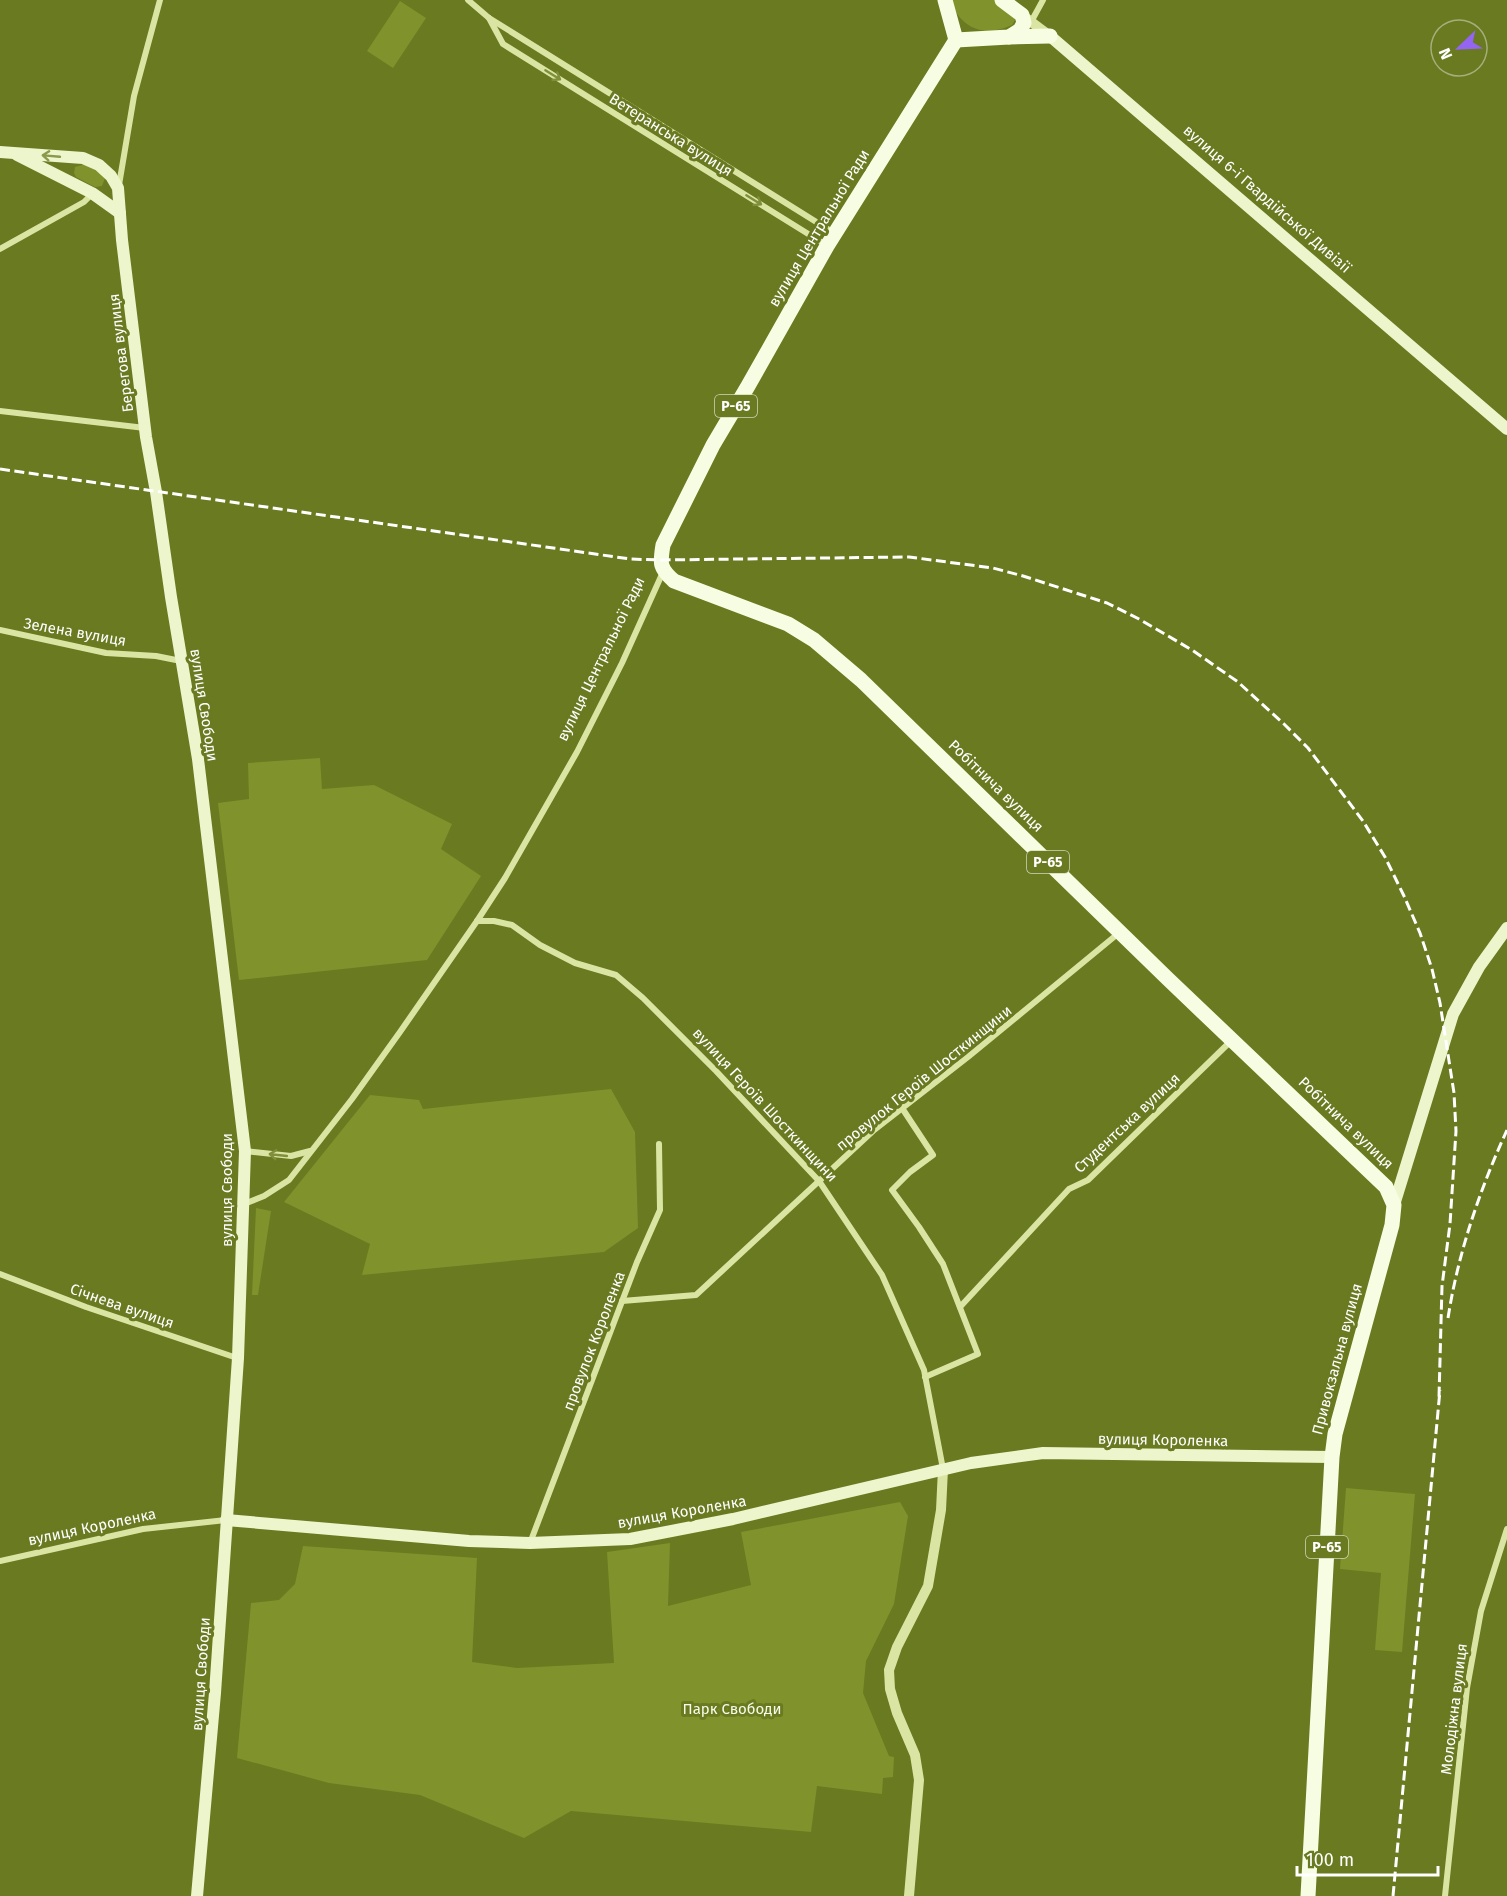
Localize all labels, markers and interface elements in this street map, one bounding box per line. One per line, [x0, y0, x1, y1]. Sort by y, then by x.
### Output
north arrow [1429, 18, 1489, 78]
text: N [1435, 45, 1456, 62]
one-way arrow [544, 69, 561, 81]
street label: Ветеранська вулиця [606, 90, 736, 180]
street label: вулиця 6-ї Гвардійської Дивізії [1180, 121, 1355, 277]
street label: вулиця Центральної Ради [765, 146, 873, 310]
one-way arrow [42, 150, 62, 161]
one-way arrow [745, 195, 762, 207]
street label: Берегова вулиця [105, 293, 137, 413]
road number: Р-65 [715, 395, 757, 417]
street label: вулиця Центральної Ради [553, 574, 649, 744]
street label: Зелена вулиця [22, 614, 128, 650]
street label: вулиця Свободи [186, 647, 222, 763]
street label: Робітнича вулиця [945, 736, 1047, 836]
road number: Р-65 [1027, 851, 1069, 873]
street label: провулок Героїв Шосткинщини [833, 1002, 1015, 1154]
street label: вулиця Героїв Шосткинщини [689, 1024, 841, 1186]
street label: Студентська вулиця [1070, 1069, 1184, 1177]
street label: Робітнича вулиця [1295, 1073, 1397, 1173]
street label: вулиця Свободи [218, 1133, 236, 1247]
one-way arrow [269, 1149, 289, 1160]
street label: провулок Короленка [559, 1269, 629, 1413]
street label: Січнева вулиця [68, 1280, 176, 1332]
street label: Привокзальна вулиця [1308, 1281, 1366, 1437]
street label: вулиця Короленка [1098, 1430, 1228, 1450]
street label: вулиця Короленка [616, 1492, 748, 1532]
street label: вулиця Короленка [26, 1505, 158, 1549]
road number: Р-65 [1306, 1536, 1348, 1558]
street label: вулиця Свободи [188, 1616, 214, 1732]
street label: Молодіжна вулиця [1437, 1642, 1471, 1776]
park label: Парк Свободи [683, 1700, 781, 1718]
scale bar [1297, 1839, 1438, 1877]
text: 100 m [1306, 1849, 1354, 1871]

